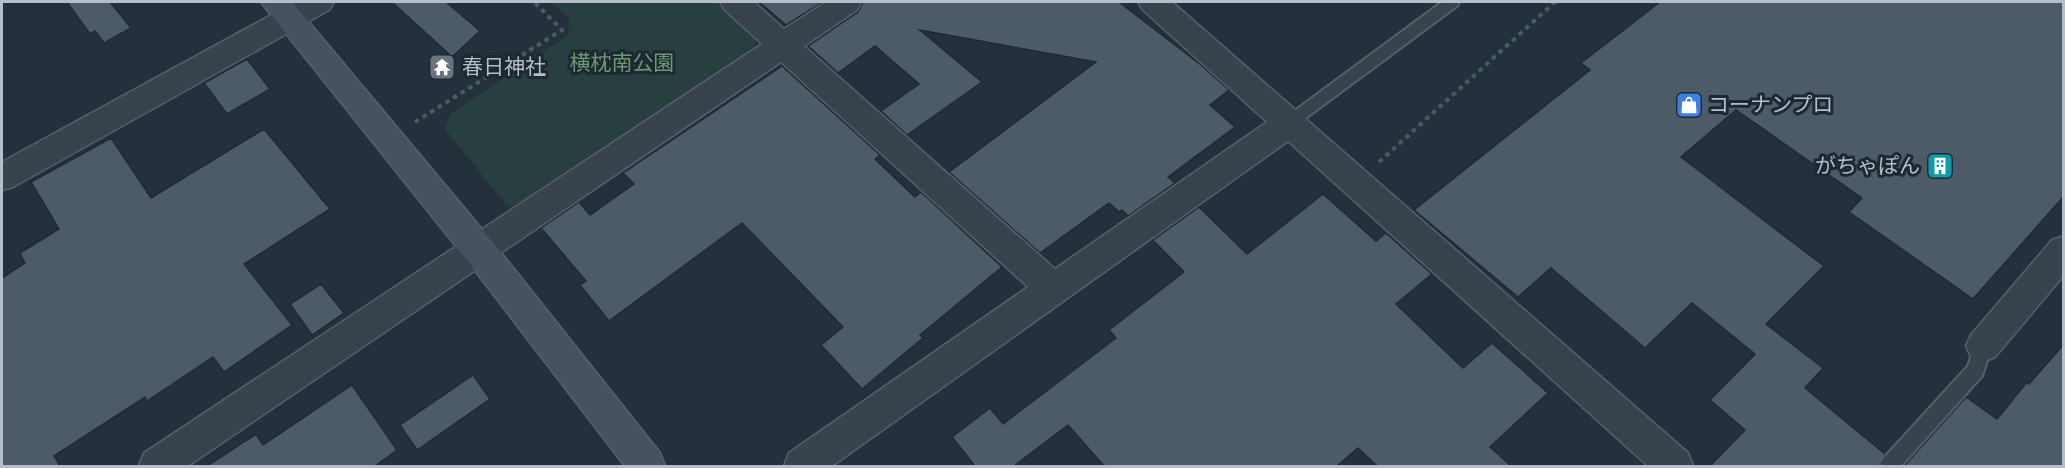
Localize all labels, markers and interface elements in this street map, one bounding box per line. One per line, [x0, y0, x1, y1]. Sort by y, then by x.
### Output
park label: 横枕南公園 [570, 51, 675, 75]
temple icon: 春日神社 [427, 52, 457, 82]
place label: 春日神社 [462, 55, 546, 79]
shop icon: コーナンプロ [1674, 90, 1704, 120]
place label: コーナンプロ [1708, 93, 1833, 117]
building icon: がちゃぽん [1925, 151, 1955, 181]
place label: がちゃぽん [1815, 154, 1920, 178]

